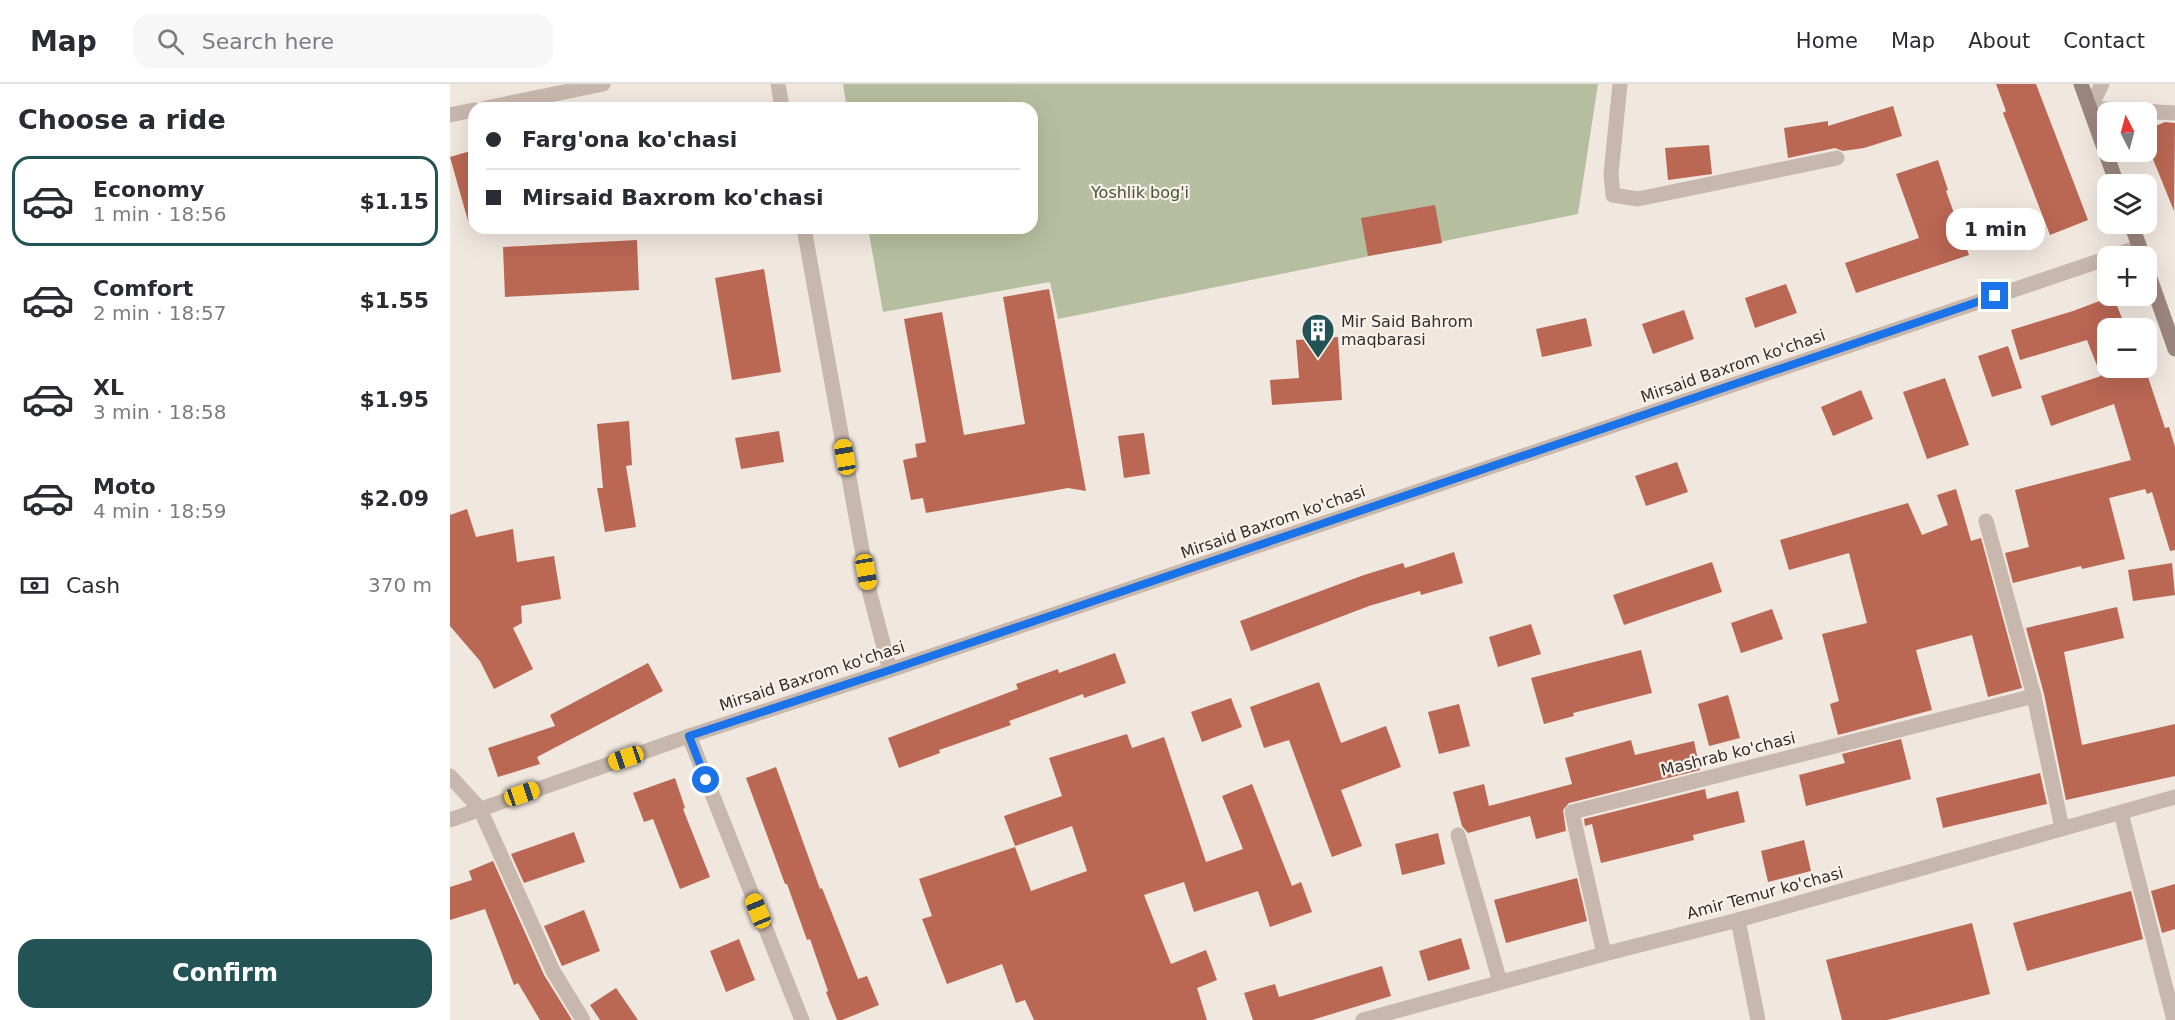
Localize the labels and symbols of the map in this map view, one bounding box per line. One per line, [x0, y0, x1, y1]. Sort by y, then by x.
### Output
north arrow [2097, 102, 2157, 162]
park label: Yoshlik bog'i [1090, 183, 1189, 202]
callout: 1 min [1946, 209, 2044, 251]
route end [1981, 282, 2008, 309]
building icon: Mir Said Bahrom maqbarasi [1300, 312, 1336, 359]
place label: Mir Said Bahrom maqbarasi [1341, 312, 1473, 349]
street label: Mirsaid Baxrom ko'chasi [1638, 325, 1828, 407]
car [833, 438, 857, 476]
street label: Mirsaid Baxrom ko'chasi [1178, 481, 1368, 563]
car [854, 553, 878, 591]
street label: Mirsaid Baxrom ko'chasi [717, 637, 907, 715]
street label: Mashrab ko'chasi [1659, 728, 1797, 780]
car [606, 744, 646, 772]
route start [692, 766, 719, 793]
car [502, 780, 542, 808]
street label: Amir Temur ko'chasi [1685, 863, 1845, 923]
car [743, 891, 773, 931]

